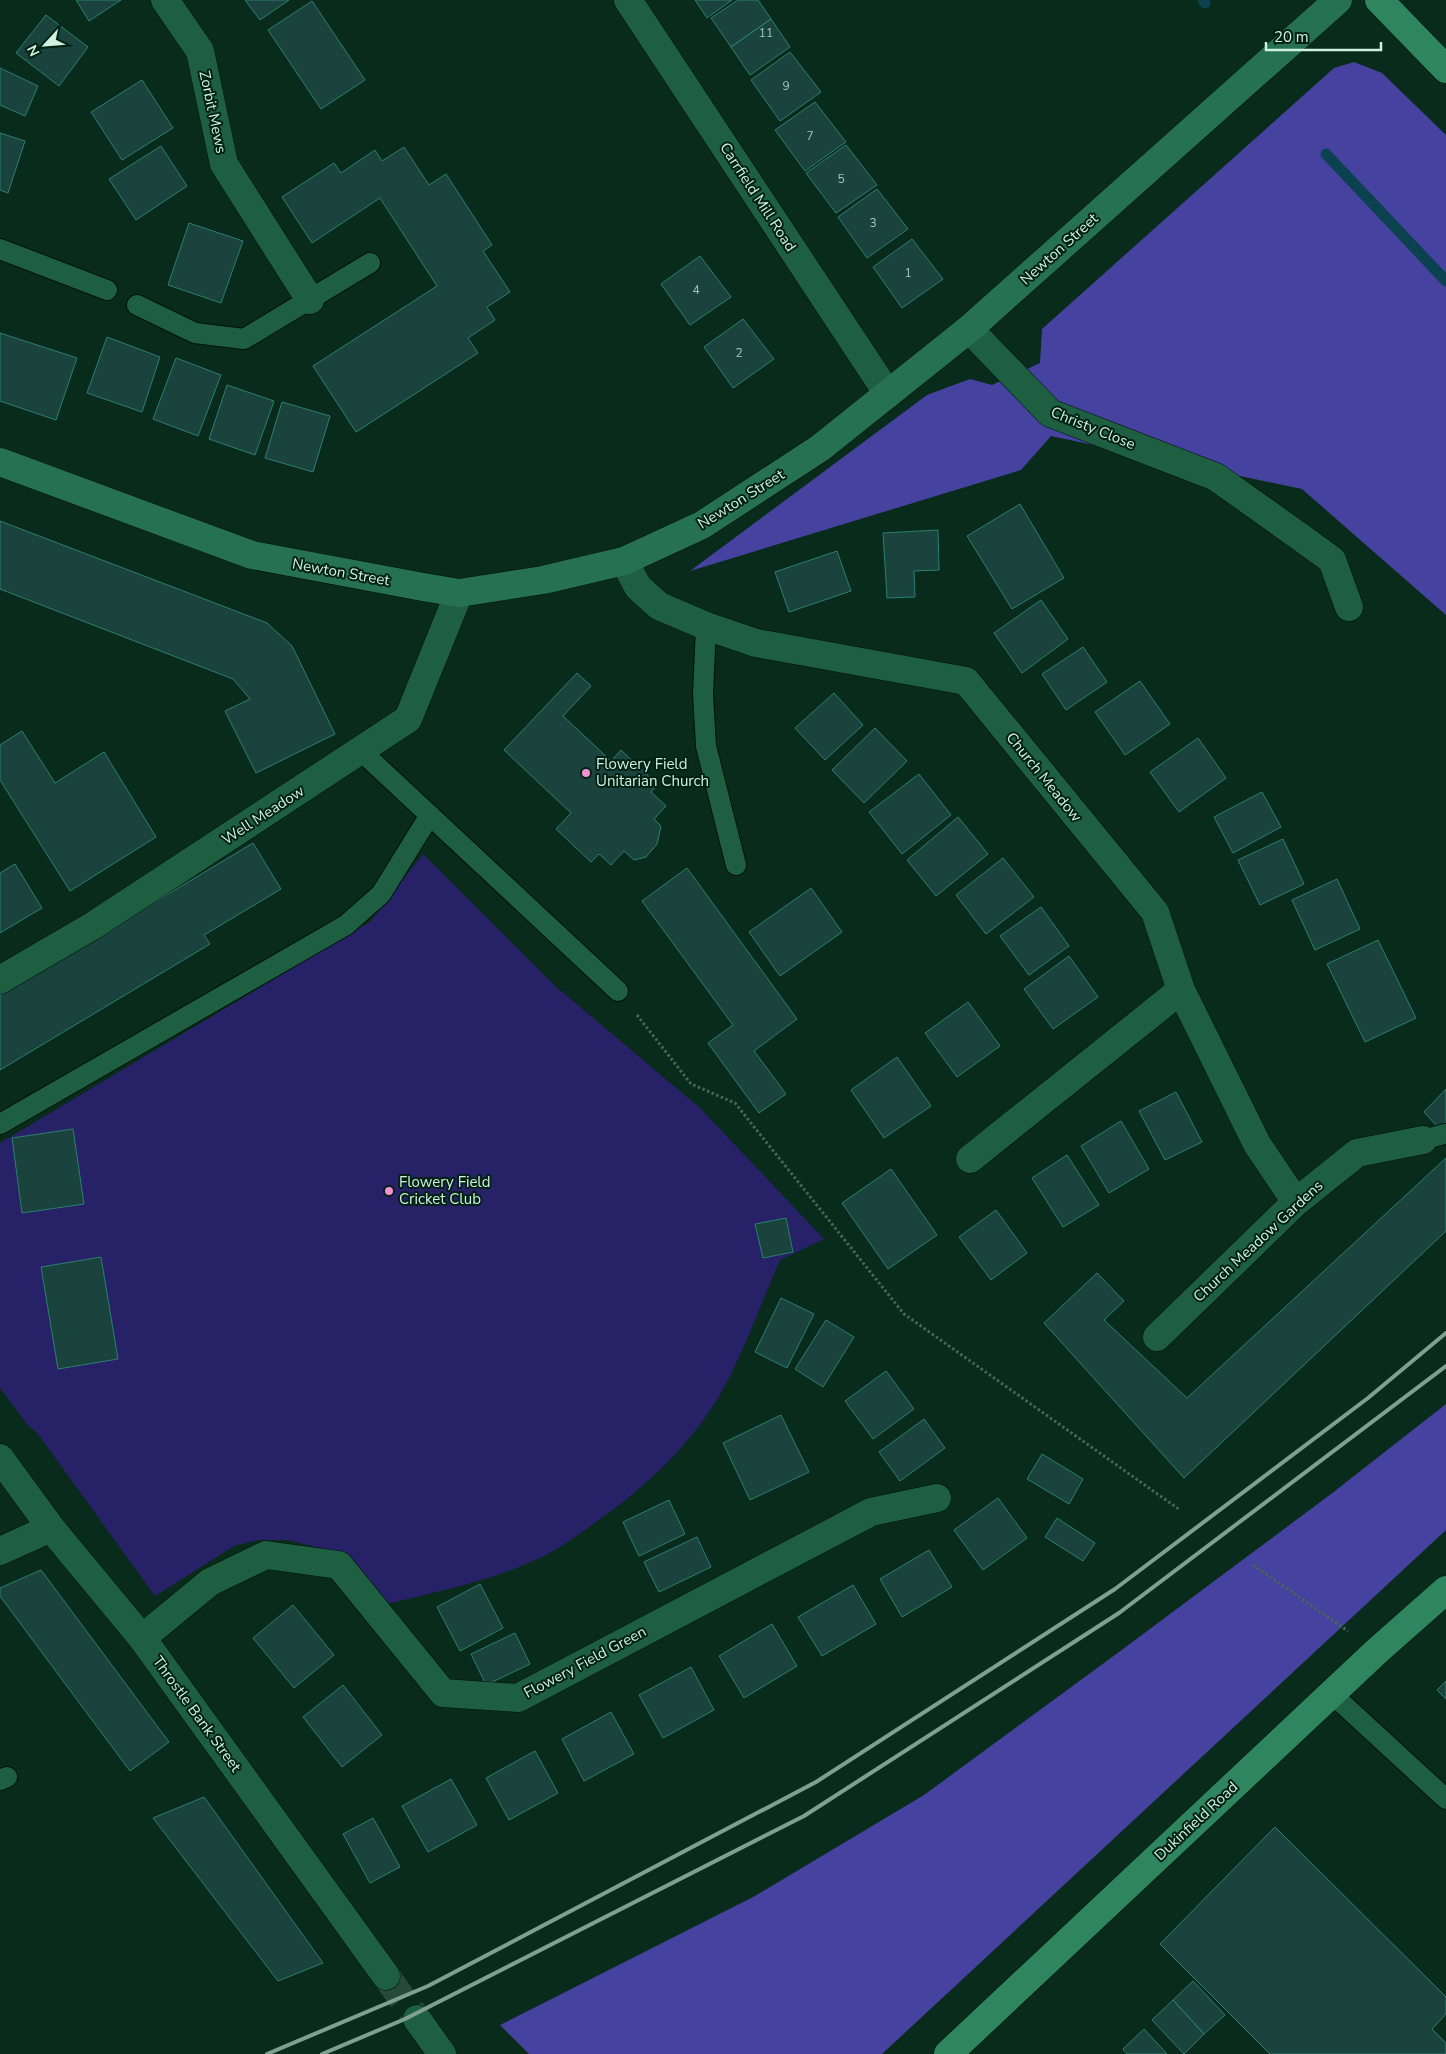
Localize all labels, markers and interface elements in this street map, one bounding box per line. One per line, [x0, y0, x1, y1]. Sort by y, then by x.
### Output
north arrow [20, 20, 70, 70]
scale bar [1266, 20, 1381, 52]
house number: 11 [759, 25, 773, 41]
text: 20 m [1274, 27, 1309, 47]
text: N [23, 42, 45, 59]
street label: Zorbit Mews [194, 69, 232, 155]
house number: 9 [782, 78, 790, 94]
house number: 7 [806, 128, 814, 144]
street label: Carrfield Mill Road [715, 139, 801, 255]
house number: 5 [837, 171, 845, 187]
street label: Newton Street [1016, 208, 1103, 289]
house number: 3 [869, 215, 877, 231]
house number: 1 [904, 265, 912, 281]
house number: 4 [692, 282, 700, 298]
house number: 2 [735, 345, 743, 361]
street label: Christy Close [1048, 402, 1138, 454]
street label: Newton Street [694, 464, 789, 534]
street label: Newton Street [291, 554, 392, 591]
street label: Church Meadow [1002, 728, 1087, 826]
place label: Flowery Field Unitarian Church [596, 754, 709, 791]
marker: Flowery Field Unitarian Church [580, 767, 592, 779]
street label: Well Meadow [218, 781, 308, 849]
place label: Flowery Field Cricket Club [399, 1172, 490, 1209]
street label: Church Meadow Gardens [1189, 1176, 1327, 1306]
marker: Flowery Field Cricket Club [383, 1185, 395, 1197]
street label: Flowery Field Green [520, 1621, 650, 1703]
street label: Throstle Bank Street [148, 1652, 246, 1777]
street label: Dukinfield Road [1150, 1777, 1242, 1865]

